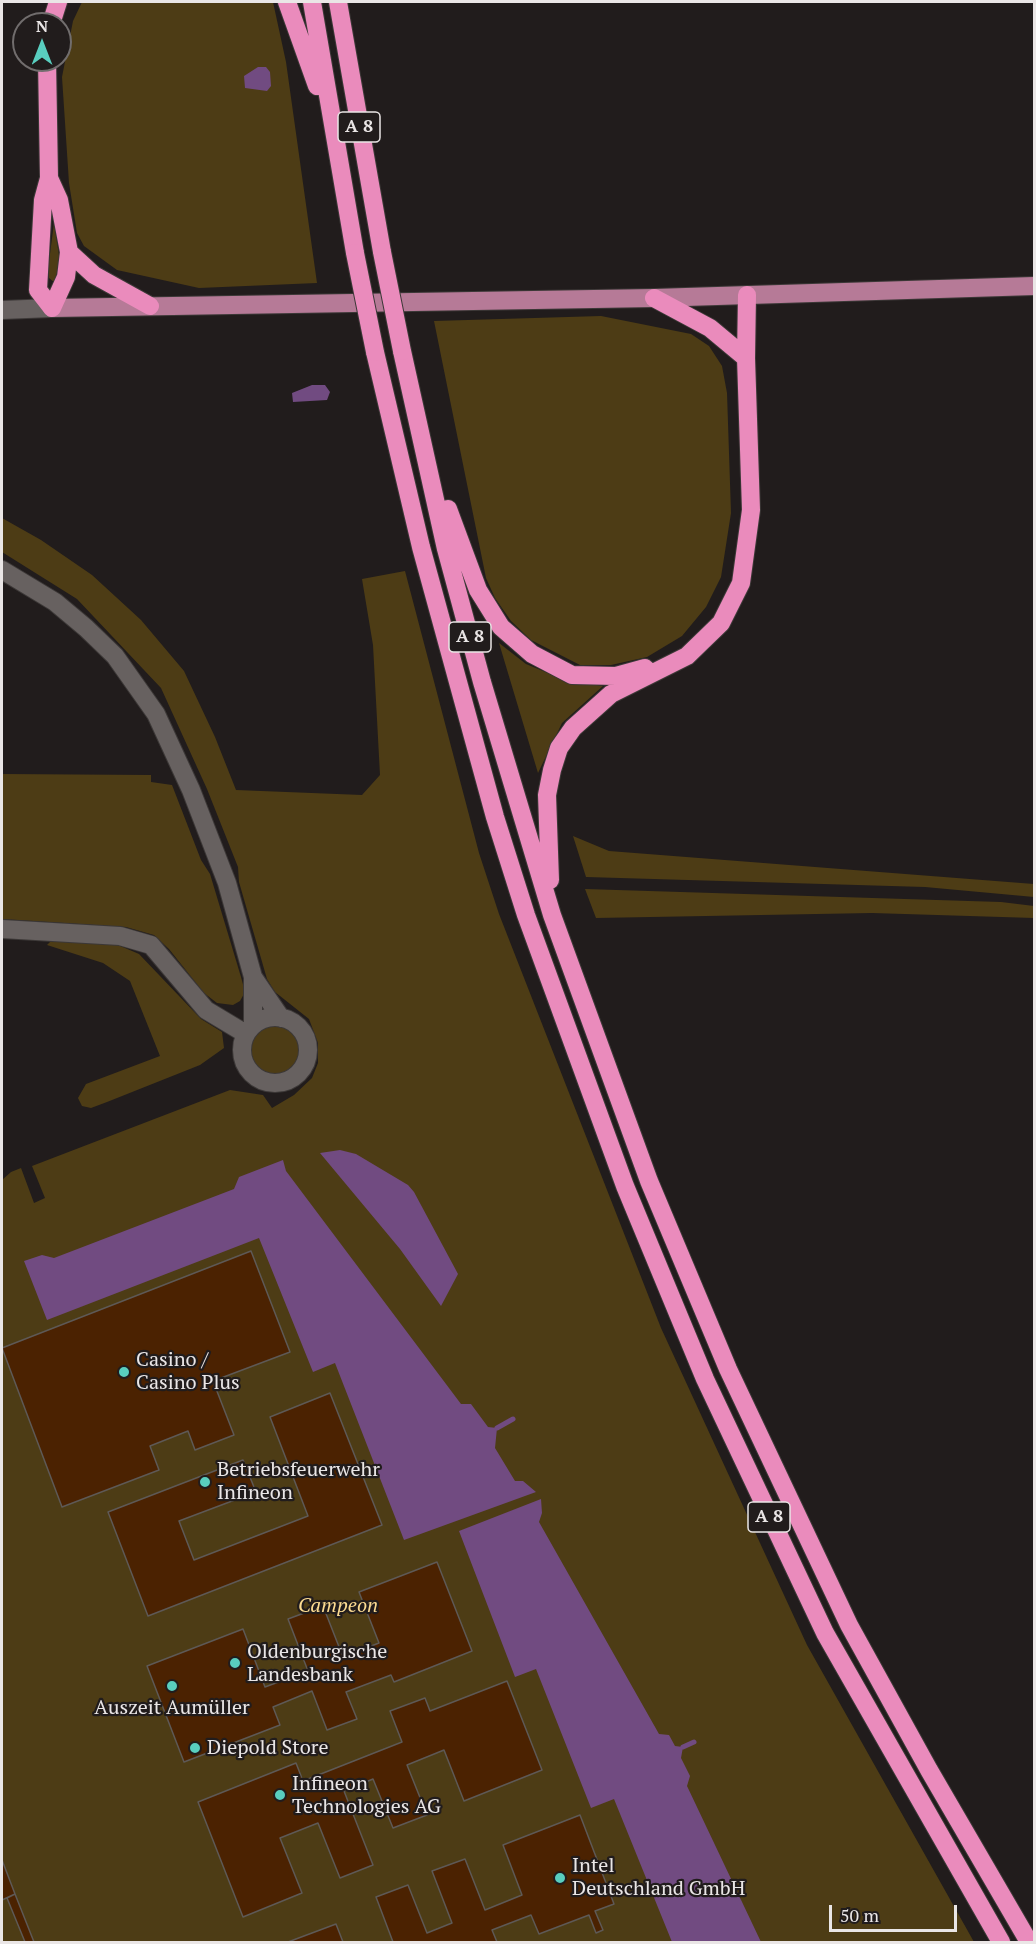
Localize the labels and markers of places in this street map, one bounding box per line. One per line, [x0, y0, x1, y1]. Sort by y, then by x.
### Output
place label: Casino / Casino Plus [136, 1348, 240, 1395]
marker: Casino / Casino Plus [117, 1365, 131, 1379]
place label: Betriebsfeuerwehr Infineon [217, 1458, 380, 1505]
marker: Betriebsfeuerwehr Infineon [198, 1475, 212, 1489]
place label: Oldenburgische Landesbank [247, 1640, 387, 1687]
marker: Oldenburgische Landesbank [228, 1656, 242, 1670]
marker: Auszeit Aumüller [165, 1679, 179, 1693]
place label: Auszeit Aumüller [94, 1696, 250, 1720]
place label: Diepold Store [207, 1736, 329, 1760]
marker: Diepold Store [188, 1741, 202, 1755]
place label: Infineon Technologies AG [292, 1772, 441, 1819]
marker: Infineon Technologies AG [273, 1788, 287, 1802]
place label: Intel Deutschland GmbH [572, 1854, 745, 1901]
marker: Intel Deutschland GmbH [553, 1871, 567, 1885]

